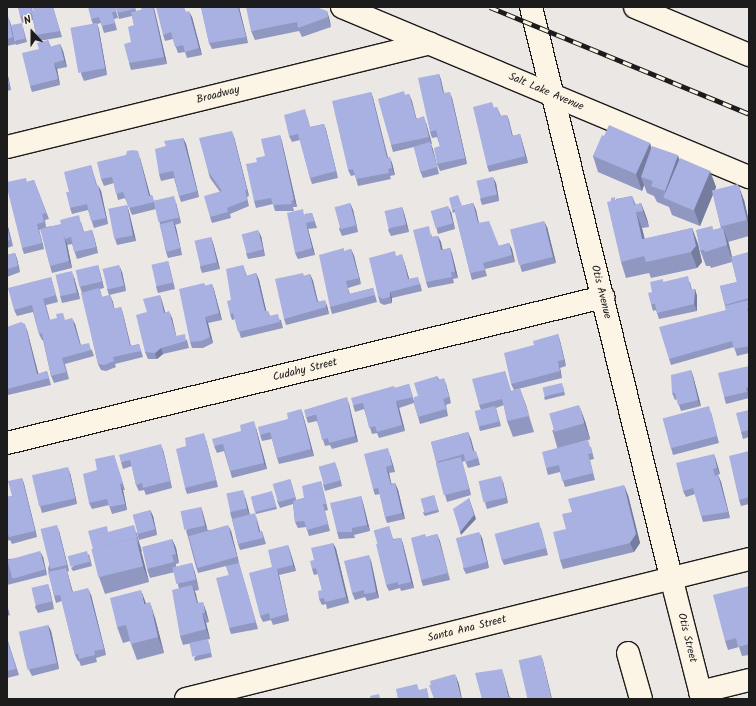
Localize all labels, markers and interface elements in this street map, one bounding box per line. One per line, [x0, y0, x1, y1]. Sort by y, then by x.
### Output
text: N [21, 11, 34, 30]
north arrow [12, 12, 52, 52]
street label: Salt Lake Avenue [506, 70, 586, 114]
street label: Broadway [195, 83, 241, 107]
street label: Otis Avenue [588, 264, 614, 320]
street label: Cudahy Street [271, 356, 339, 384]
street label: Otis Street [674, 612, 700, 664]
street label: Santa Ana Street [426, 613, 508, 645]

